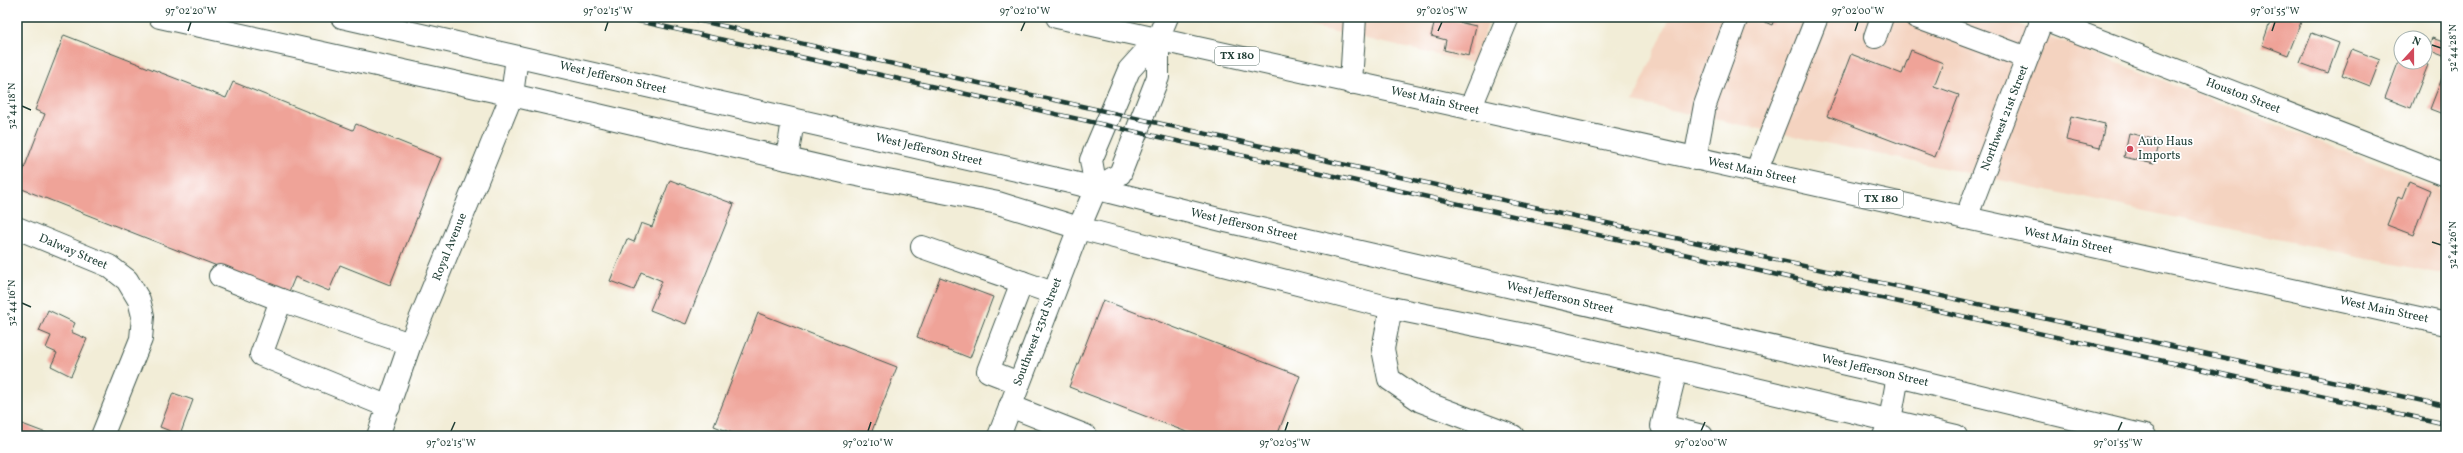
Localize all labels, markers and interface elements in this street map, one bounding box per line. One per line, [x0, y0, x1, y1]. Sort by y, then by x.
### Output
text: 97°02'20"W [165, 4, 217, 18]
text: 97°02'15"W [583, 4, 633, 18]
text: 97°02'10"W [1000, 4, 1050, 18]
text: 97°02'05"W [1416, 4, 1468, 18]
text: 97°02'00"W [1832, 4, 1884, 18]
text: 97°01'55"W [2250, 4, 2300, 18]
text: 32°44'28"N [2446, 23, 2460, 72]
north arrow [2393, 30, 2433, 70]
text: N [2410, 34, 2422, 50]
road number: TX 180 [1215, 47, 1259, 65]
street label: West Jefferson Street [558, 58, 668, 98]
street label: Northwest 21st Street [1977, 63, 2033, 173]
street label: Houston Street [2203, 74, 2283, 118]
text: 32°44'18"N [5, 82, 19, 129]
street label: West Main Street [1389, 83, 1481, 119]
street label: West Jefferson Street [874, 130, 984, 170]
place label: Auto Haus Imports [2138, 134, 2193, 164]
marker: Auto Haus Imports [2125, 144, 2135, 154]
street label: West Main Street [1706, 154, 1798, 188]
road number: TX 180 [1859, 190, 1903, 208]
street label: West Jefferson Street [1189, 205, 1299, 245]
street label: Royal Avenue [429, 210, 471, 283]
text: 32°44'26"N [2446, 220, 2460, 269]
street label: West Main Street [2022, 224, 2114, 258]
street label: Dalway Street [36, 230, 110, 274]
street label: Southwest 23rd Street [1010, 275, 1066, 389]
street label: West Jefferson Street [1505, 278, 1615, 318]
text: 32°44'16"N [5, 279, 19, 326]
street label: West Main Street [2338, 293, 2430, 327]
street label: West Jefferson Street [1820, 351, 1930, 391]
text: 97°02'15"W [426, 436, 476, 450]
text: 97°02'10"W [843, 436, 893, 450]
text: 97°02'05"W [1259, 436, 1311, 450]
text: 97°02'00"W [1675, 436, 1727, 450]
text: 97°01'55"W [2093, 436, 2143, 450]

